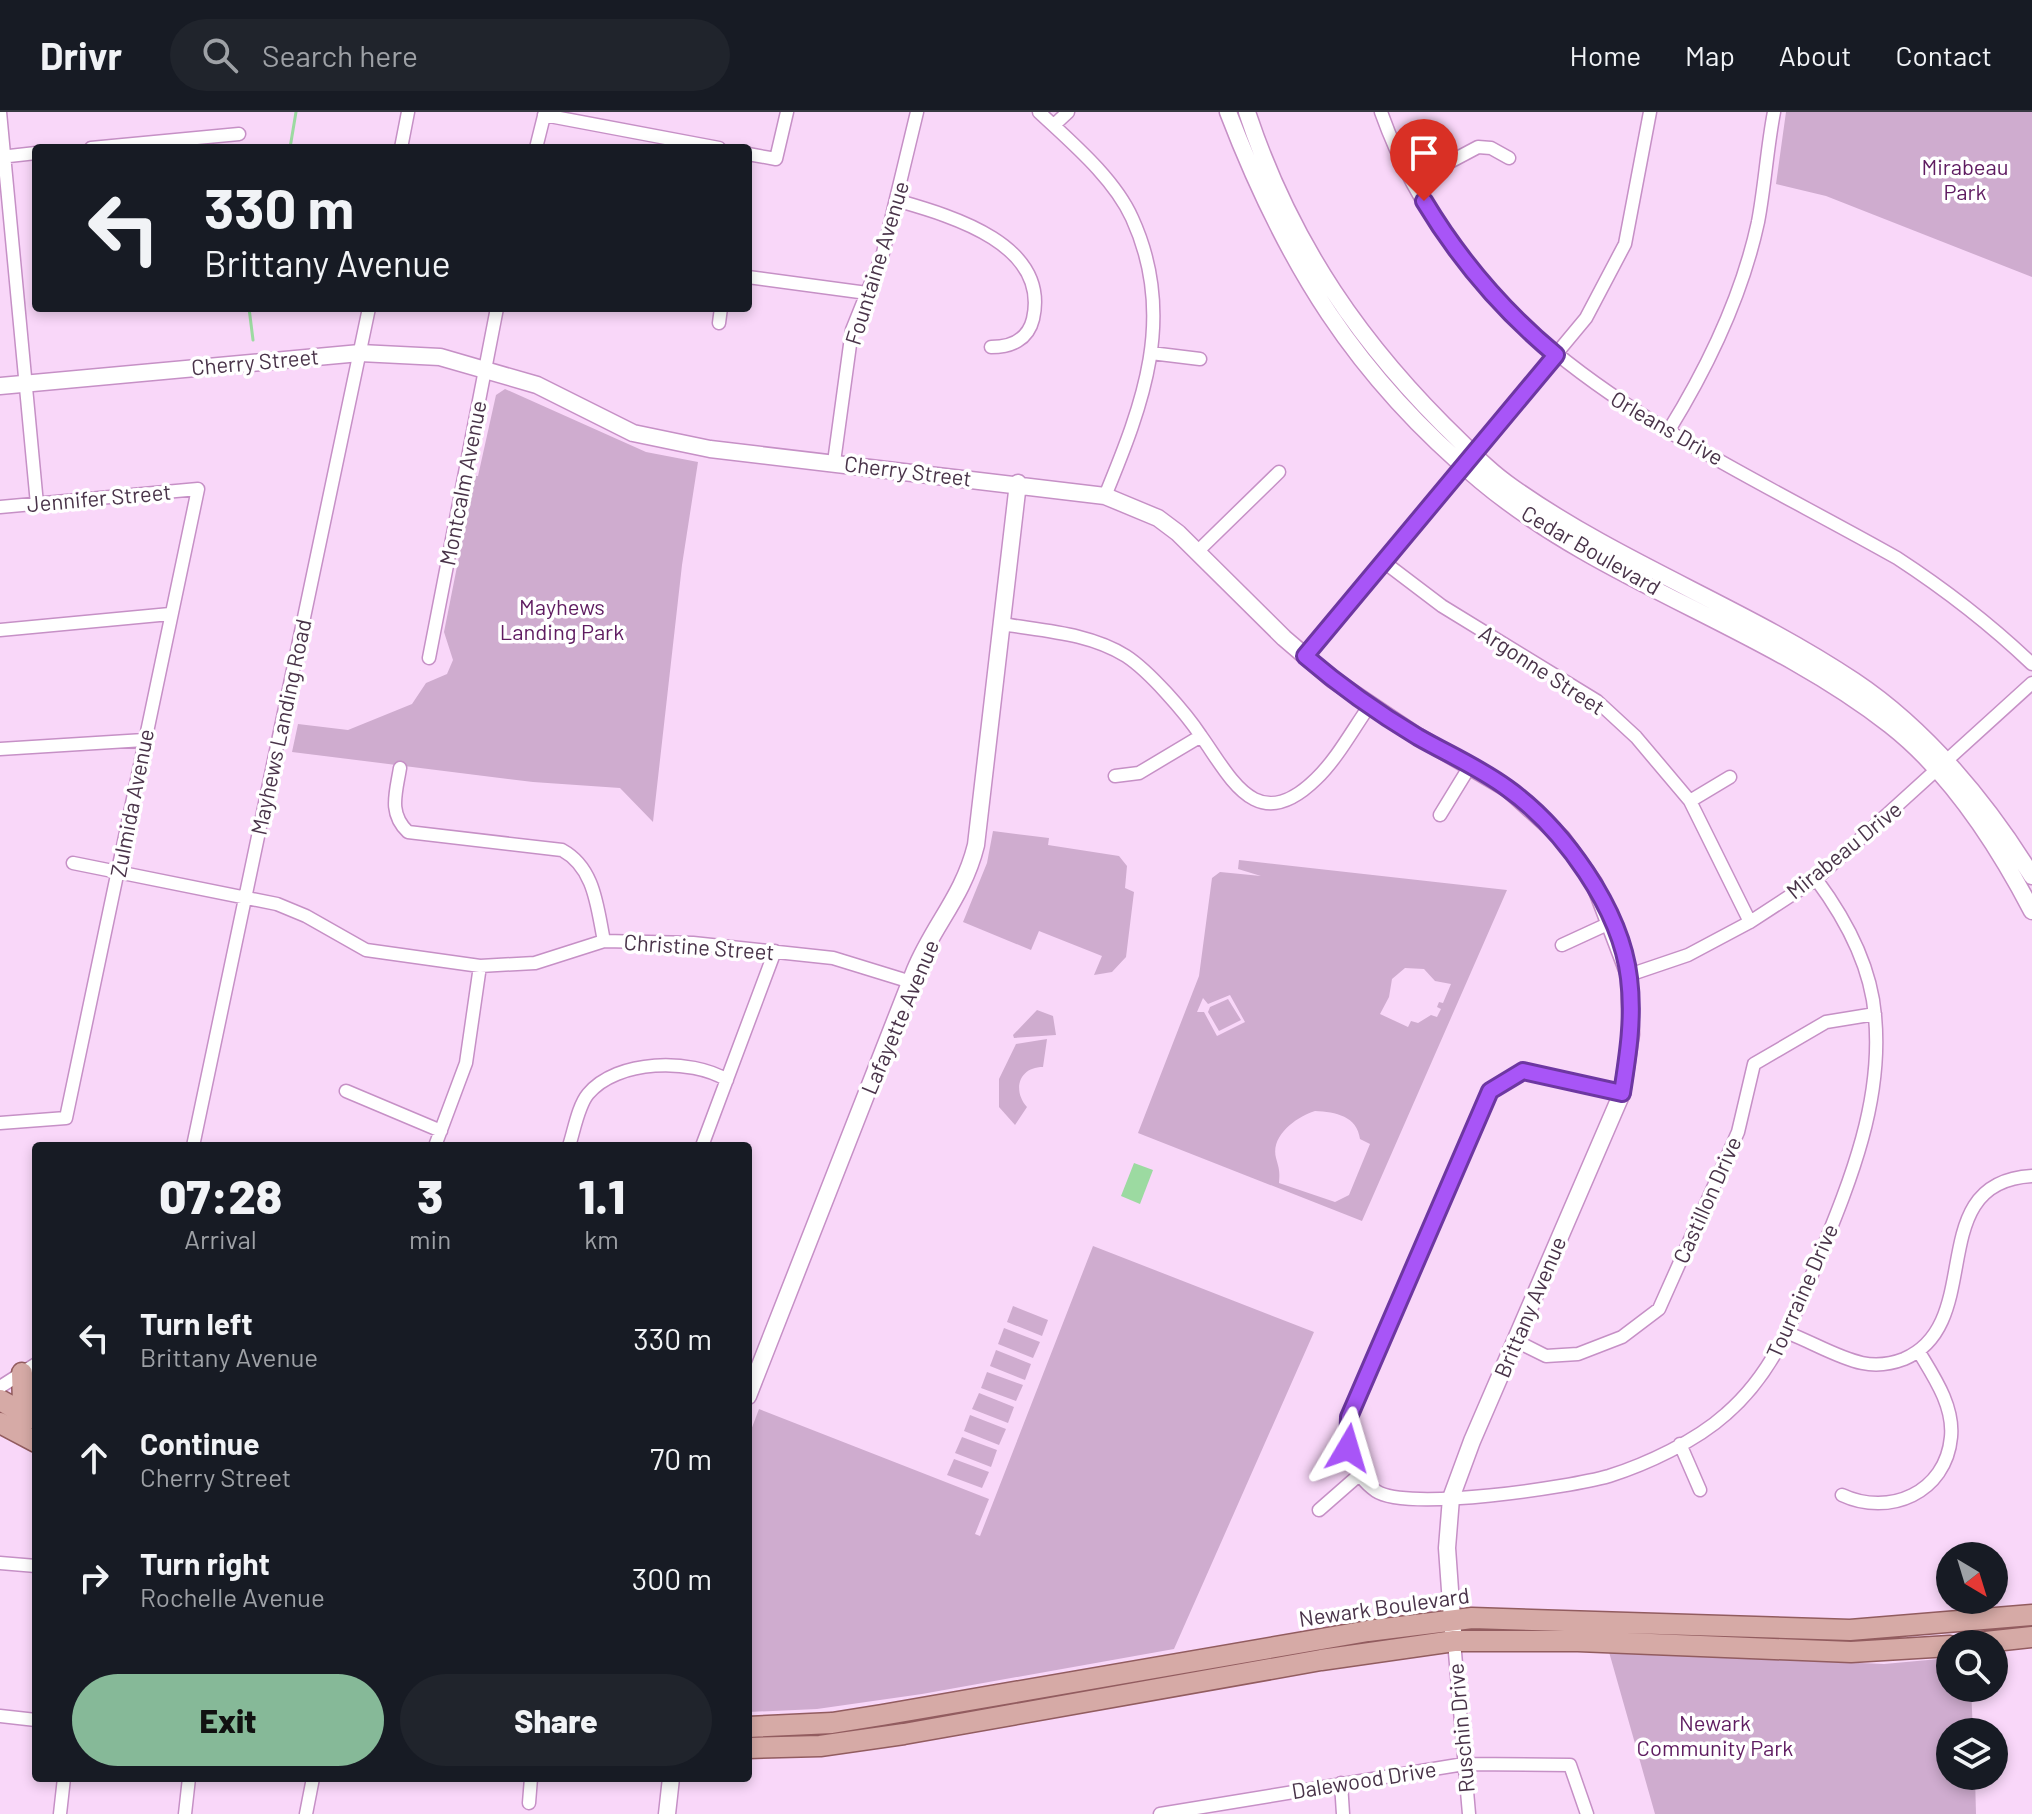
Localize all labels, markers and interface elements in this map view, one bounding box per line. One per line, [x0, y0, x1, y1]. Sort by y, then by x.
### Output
search box [170, 19, 730, 91]
text: Drivr [40, 32, 122, 78]
icon: search [198, 33, 242, 77]
text: Search here [262, 37, 418, 73]
text: Home [1570, 38, 1641, 72]
text: Map [1685, 38, 1735, 72]
text: About [1779, 38, 1851, 72]
text: Contact [1895, 38, 1992, 72]
pin [1390, 119, 1458, 201]
icon: arrive [1402, 131, 1446, 175]
park label: Mirabeau Park [1921, 153, 2009, 204]
text: 330 m [204, 173, 354, 240]
icon: left [72, 176, 176, 280]
street label: Fountaine Avenue [839, 178, 913, 348]
text: Brittany Avenue [204, 241, 451, 284]
street label: Cherry Street [190, 342, 320, 380]
street label: Orleans Drive [1607, 385, 1728, 470]
street label: Montcalm Avenue [433, 398, 491, 568]
street label: Cherry Street [843, 449, 973, 491]
street label: Jennifer Street [26, 478, 172, 516]
street label: Cedar Boulevard [1517, 499, 1666, 599]
park label: Mayhews Landing Park [500, 593, 624, 644]
street label: Mayhews Landing Road [244, 616, 316, 837]
street label: Argonne Street [1475, 619, 1610, 719]
street label: Zulmida Avenue [104, 727, 158, 879]
street label: Mirabeau Drive [1781, 795, 1906, 904]
street label: Christine Street [623, 928, 775, 964]
street label: Lafayette Avenue [855, 935, 943, 1098]
street label: Castillon Drive [1667, 1132, 1746, 1267]
text: 07:28 [159, 1166, 282, 1224]
text: 3 [417, 1166, 443, 1224]
text: 1.1 [578, 1166, 625, 1224]
street label: Tourraine Drive [1760, 1219, 1842, 1362]
text: Arrival [184, 1223, 257, 1254]
text: min [409, 1223, 451, 1254]
text: km [584, 1223, 619, 1254]
street label: Brittany Avenue [1488, 1232, 1571, 1381]
text: Turn left [140, 1305, 253, 1341]
icon: left [72, 1316, 116, 1360]
text: 330 m [633, 1320, 712, 1356]
text: Brittany Avenue [140, 1341, 318, 1372]
position arrow [1306, 1406, 1390, 1490]
text: Continue [140, 1425, 260, 1461]
icon: ahead [72, 1436, 116, 1480]
text: 70 m [650, 1440, 712, 1476]
text: Cherry Street [140, 1461, 291, 1492]
north arrow [1936, 1542, 2008, 1614]
map controls [1936, 1542, 2008, 1790]
text: Turn right [140, 1545, 270, 1581]
icon: right [72, 1556, 116, 1600]
text: 300 m [632, 1560, 712, 1596]
text: Rochelle Avenue [140, 1581, 325, 1612]
street label: Newark Boulevard [1297, 1581, 1471, 1631]
button: search [1936, 1630, 2008, 1702]
street label: Ruschin Drive [1441, 1662, 1479, 1794]
button: Exit [72, 1674, 384, 1766]
button: Share [400, 1674, 712, 1766]
park label: Newark Community Park [1637, 1709, 1793, 1760]
button: layers [1936, 1718, 2008, 1790]
street label: Dalewood Drive [1290, 1755, 1438, 1803]

